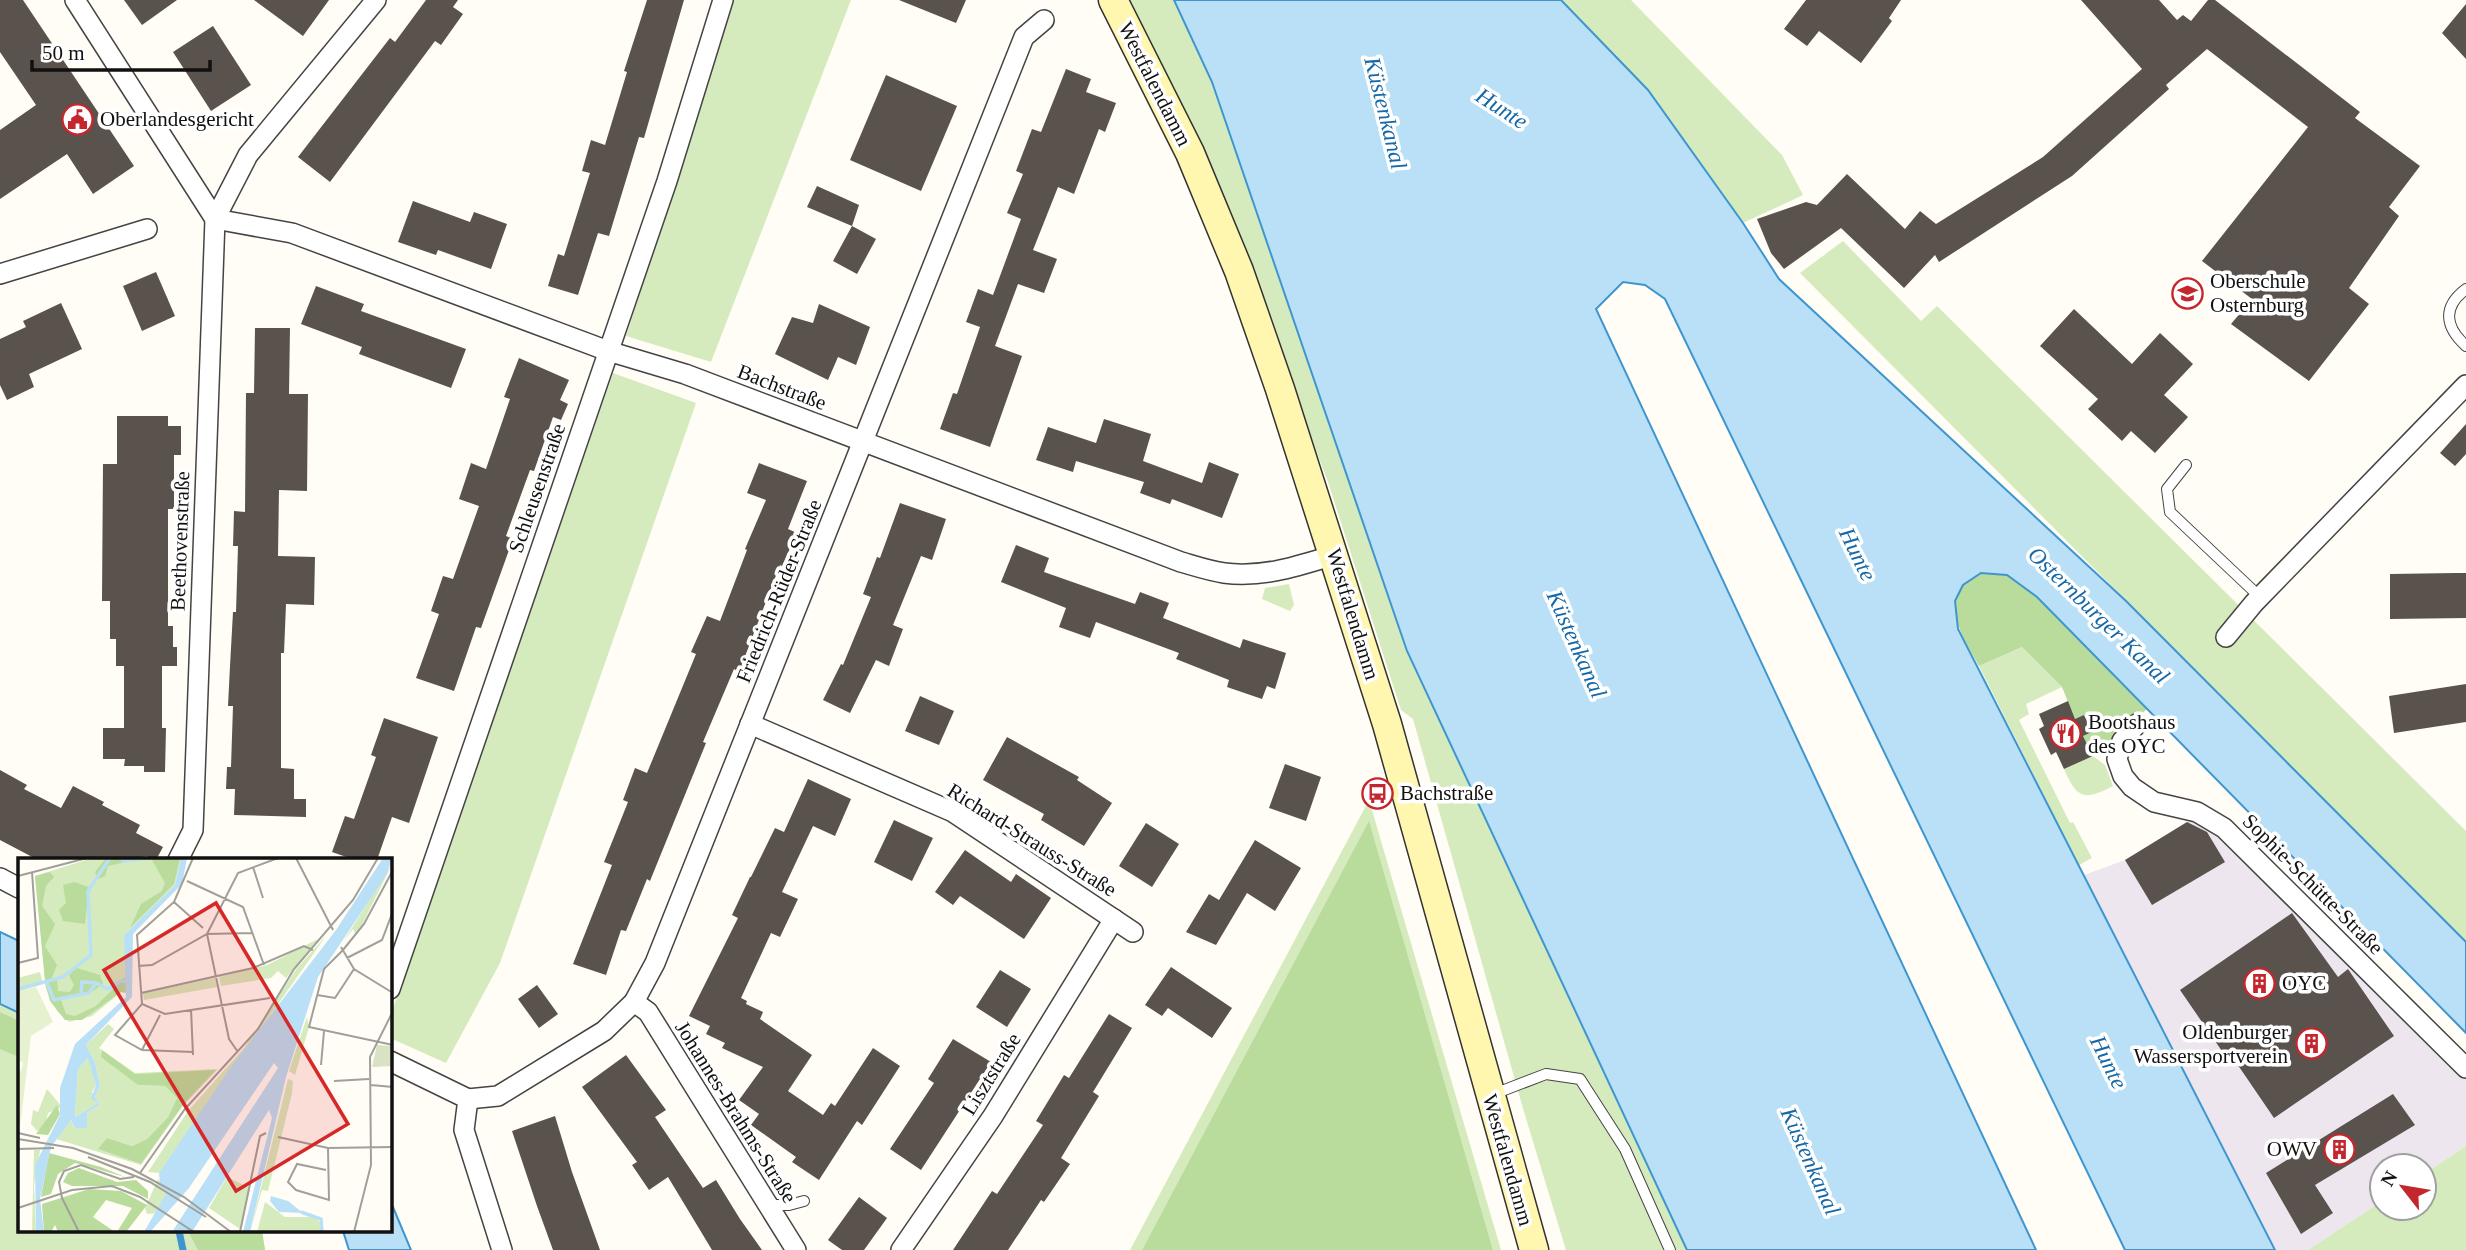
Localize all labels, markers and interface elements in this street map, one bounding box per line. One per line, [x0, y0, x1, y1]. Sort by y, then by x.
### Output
street label: Westfalendamm [1113, 18, 1197, 150]
scale bar [32, 28, 210, 72]
text: 50 m [42, 41, 85, 65]
water label: Küstenkanal [1359, 53, 1412, 172]
water label: Hunte [1471, 82, 1532, 134]
public building icon: Oberlandesgericht [60, 102, 94, 136]
place label: Oberlandesgericht [100, 107, 254, 131]
place label: Oberschule Osternburg [2210, 269, 2306, 317]
school or university icon: Oberschule Osternburg [2170, 276, 2204, 310]
street label: Bachstraße [734, 359, 830, 415]
street label: Schleusenstraße [504, 420, 570, 556]
street label: Beethovenstraße [166, 471, 194, 611]
street label: Friedrich-Rüder-Straße [731, 496, 827, 686]
water label: Hunte [1834, 523, 1881, 585]
water label: Osternburger Kanal [2023, 542, 2174, 689]
street label: Westfalendamm [1322, 545, 1384, 683]
water label: Küstenkanal [1541, 586, 1611, 702]
place label: Bootshaus des OYC [2088, 710, 2176, 758]
restaurant icon: Bootshaus des OYC [2048, 717, 2082, 751]
bus stop icon: Bachstraße [1360, 776, 1394, 810]
street label: Richard-Strauss-Straße [943, 778, 1121, 902]
place label: Bachstraße [1400, 781, 1493, 805]
street label: Sophie-Schütte-Straße [2238, 809, 2388, 959]
inset map [18, 858, 392, 1232]
building icon: OYC [2242, 966, 2276, 1000]
place label: OYC [2282, 971, 2326, 995]
street label: Johannes-Brahms-Straße [670, 1017, 802, 1207]
place label: Oldenburger Wassersportverein [2133, 1020, 2288, 1068]
building icon: Oldenburger Wassersportverein [2294, 1027, 2328, 1061]
street label: Lisztstraße [956, 1029, 1026, 1119]
water label: Hunte [2085, 1031, 2132, 1093]
street label: Westfalendamm [1478, 1091, 1538, 1229]
water label: Küstenkanal [1775, 1103, 1845, 1219]
building icon: OWV [2323, 1132, 2357, 1166]
place label: OWV [2267, 1137, 2317, 1161]
north arrow [2368, 1152, 2438, 1222]
text: N [2376, 1167, 2402, 1190]

